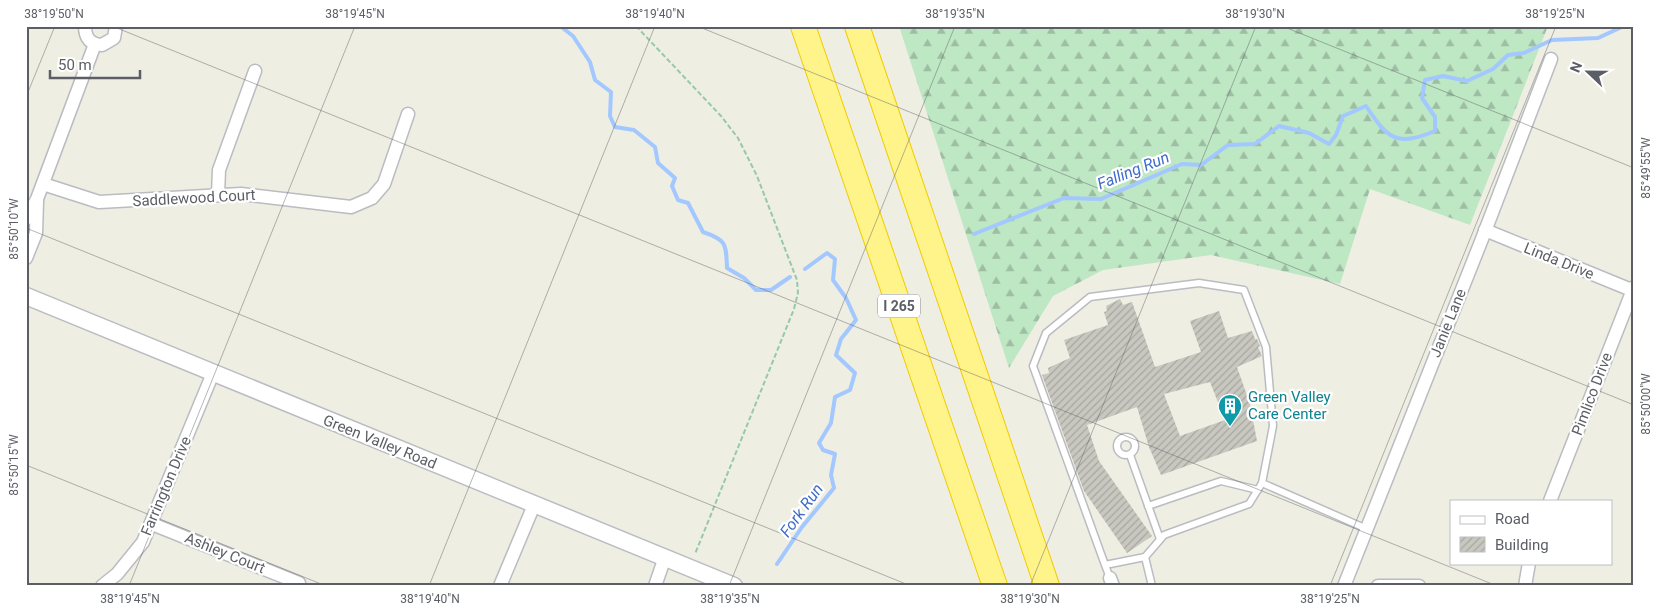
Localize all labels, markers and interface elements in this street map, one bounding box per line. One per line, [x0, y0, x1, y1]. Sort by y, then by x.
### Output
text: 38°19'50"N [24, 7, 84, 21]
text: 38°19'45"N [325, 7, 385, 21]
text: 38°19'40"N [625, 7, 685, 21]
text: 38°19'35"N [925, 7, 985, 21]
text: 38°19'30"N [1225, 7, 1285, 21]
text: 38°19'25"N [1525, 7, 1585, 21]
scale bar [50, 48, 140, 80]
north arrow [1562, 48, 1612, 98]
text: 50 m [58, 56, 92, 74]
text: N [1567, 60, 1585, 75]
text: 85°49'55"W [1639, 137, 1653, 199]
water label: Falling Run [1094, 147, 1172, 194]
street label: Saddlewood Court [132, 186, 256, 210]
text: 85°50'10"W [7, 198, 21, 260]
street label: Linda Drive [1521, 239, 1597, 283]
street label: Janie Lane [1426, 286, 1470, 360]
road number: I 265 [878, 294, 920, 318]
street label: Pimlico Drive [1568, 350, 1616, 438]
text: 85°50'00"W [1639, 373, 1653, 435]
place label: Green Valley Care Center [1248, 388, 1331, 423]
building icon: Green Valley Care Center [1217, 393, 1243, 427]
street label: Green Valley Road [321, 411, 439, 473]
text: 85°50'15"W [7, 434, 21, 496]
street label: Farrington Drive [137, 434, 195, 538]
water label: Fork Run [776, 480, 827, 541]
legend [1450, 500, 1612, 564]
text: Road [1495, 510, 1529, 528]
street label: Ashley Court [182, 529, 268, 577]
text: Building [1495, 536, 1549, 554]
text: 38°19'45"N [100, 592, 160, 606]
text: 38°19'40"N [400, 592, 460, 606]
text: 38°19'35"N [700, 592, 760, 606]
text: 38°19'30"N [1000, 592, 1060, 606]
text: 38°19'25"N [1300, 592, 1360, 606]

